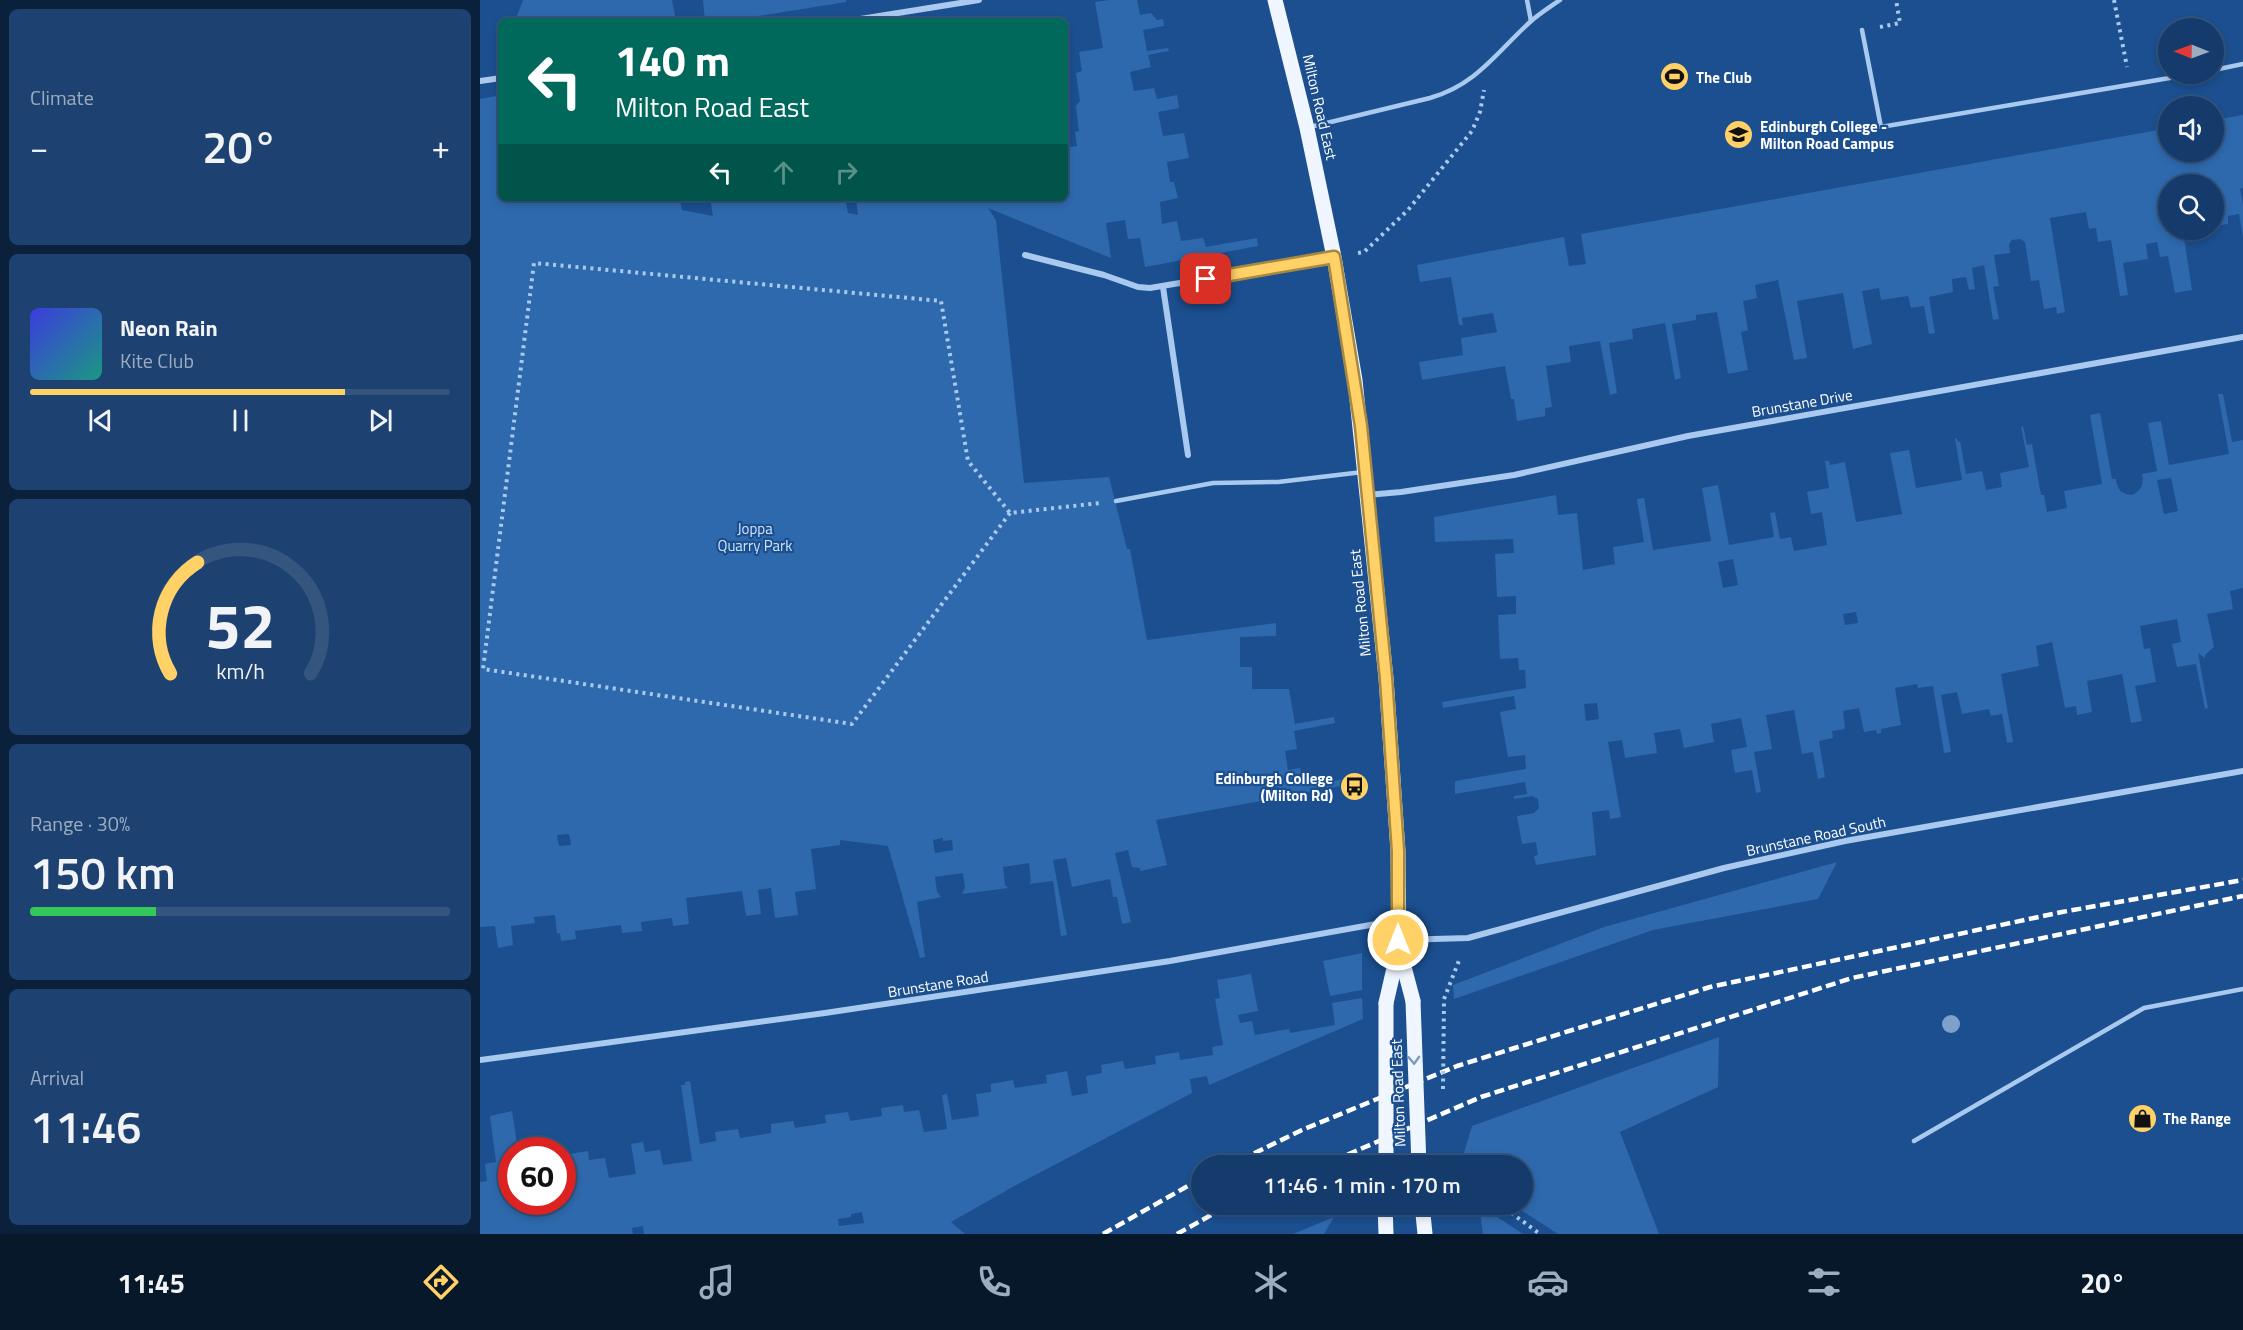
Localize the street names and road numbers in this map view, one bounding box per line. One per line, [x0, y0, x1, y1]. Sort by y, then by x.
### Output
street label: Milton Road East [1297, 52, 1343, 163]
street label: Brunstane Drive [1750, 383, 1854, 423]
street label: Milton Road East [1343, 548, 1377, 658]
street label: Brunstane Road South [1744, 810, 1888, 862]
street label: Brunstane Road [886, 965, 990, 1003]
street label: Milton Road East [1385, 1038, 1411, 1147]

